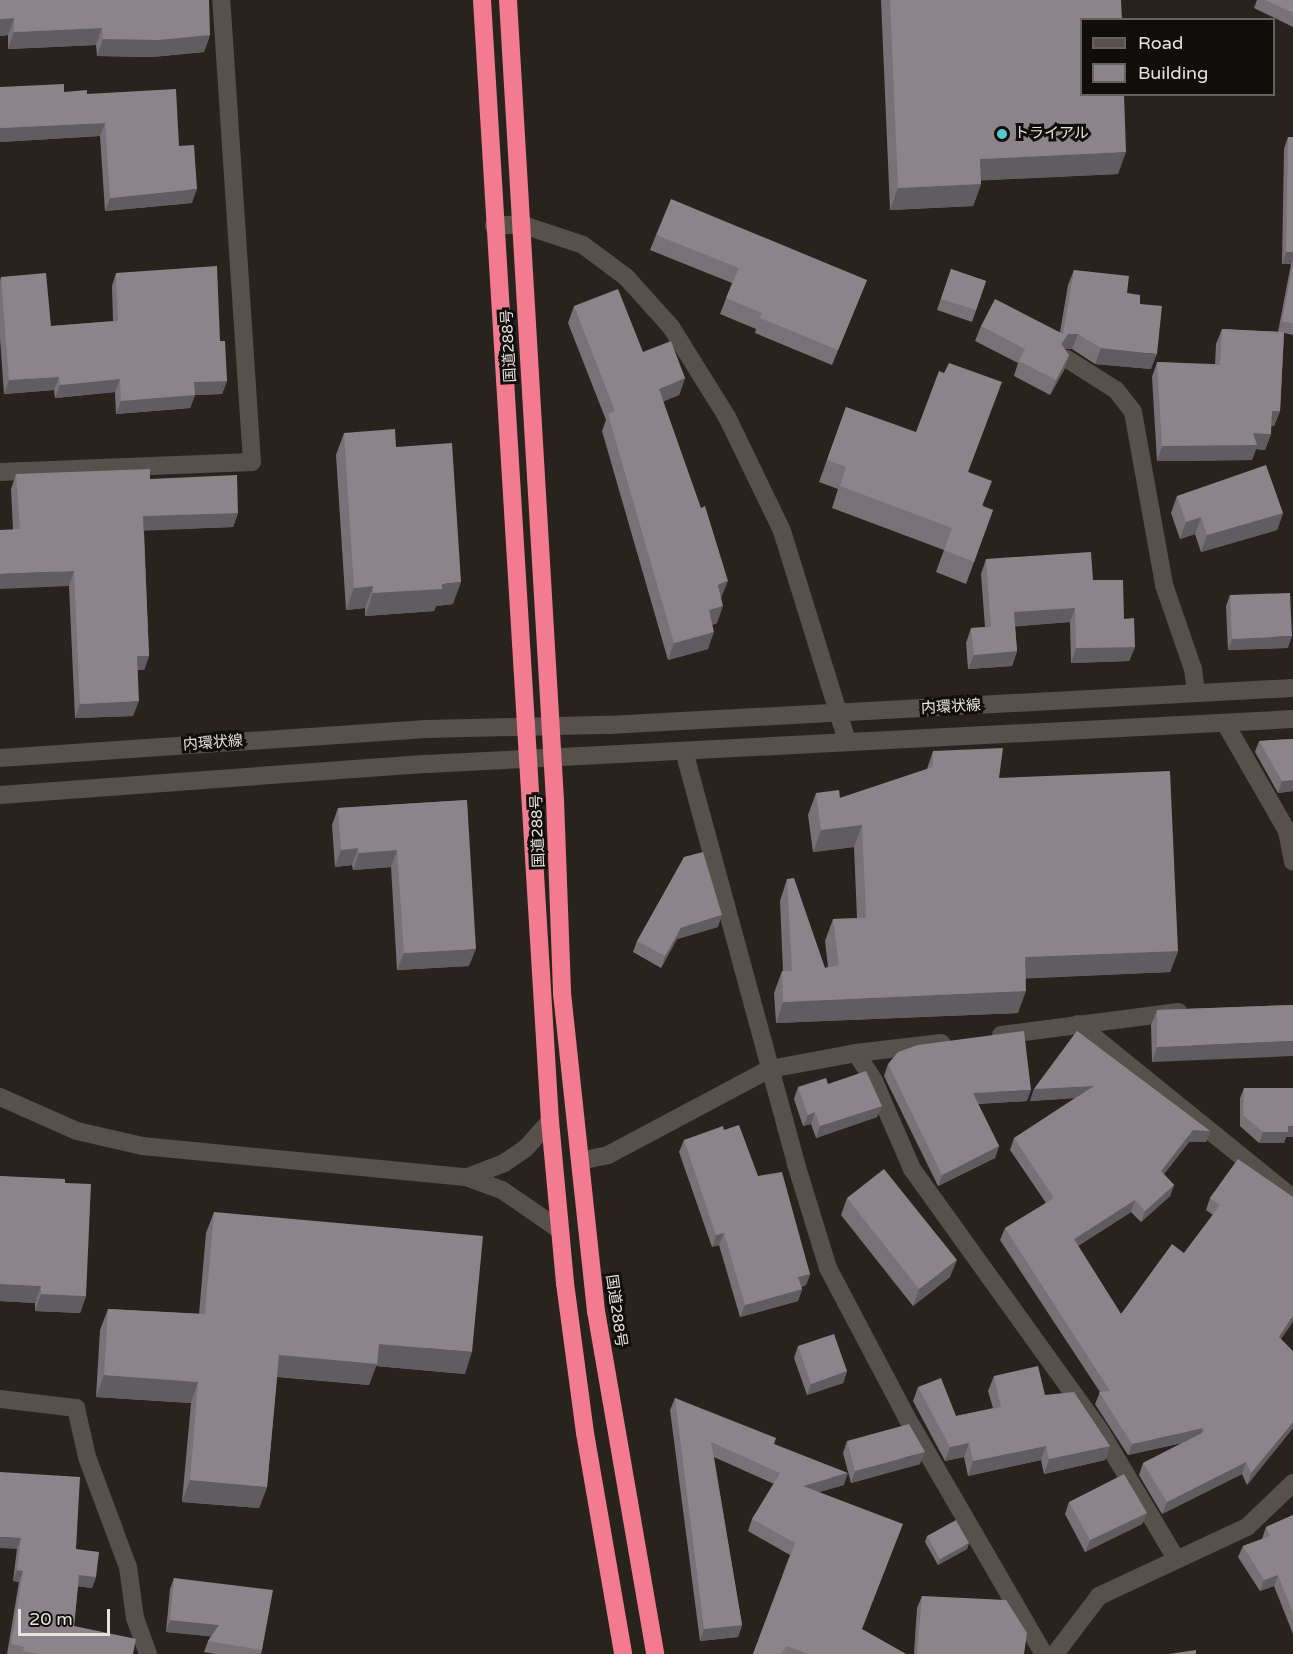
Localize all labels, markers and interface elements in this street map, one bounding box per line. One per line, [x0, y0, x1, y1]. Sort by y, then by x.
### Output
legend [1080, 18, 1275, 96]
text: Road [1138, 32, 1183, 54]
text: Building [1138, 62, 1208, 84]
place label: トライアル [1014, 125, 1089, 143]
marker: トライアル [995, 127, 1009, 141]
street label: 国道288号 [498, 309, 520, 383]
street label: 内環状線 [921, 696, 981, 718]
street label: 内環状線 [182, 732, 244, 754]
street label: 国道288号 [528, 794, 548, 868]
street label: 国道288号 [602, 1273, 630, 1349]
scale bar [21, 1597, 112, 1635]
text: 20 m [29, 1608, 73, 1630]

